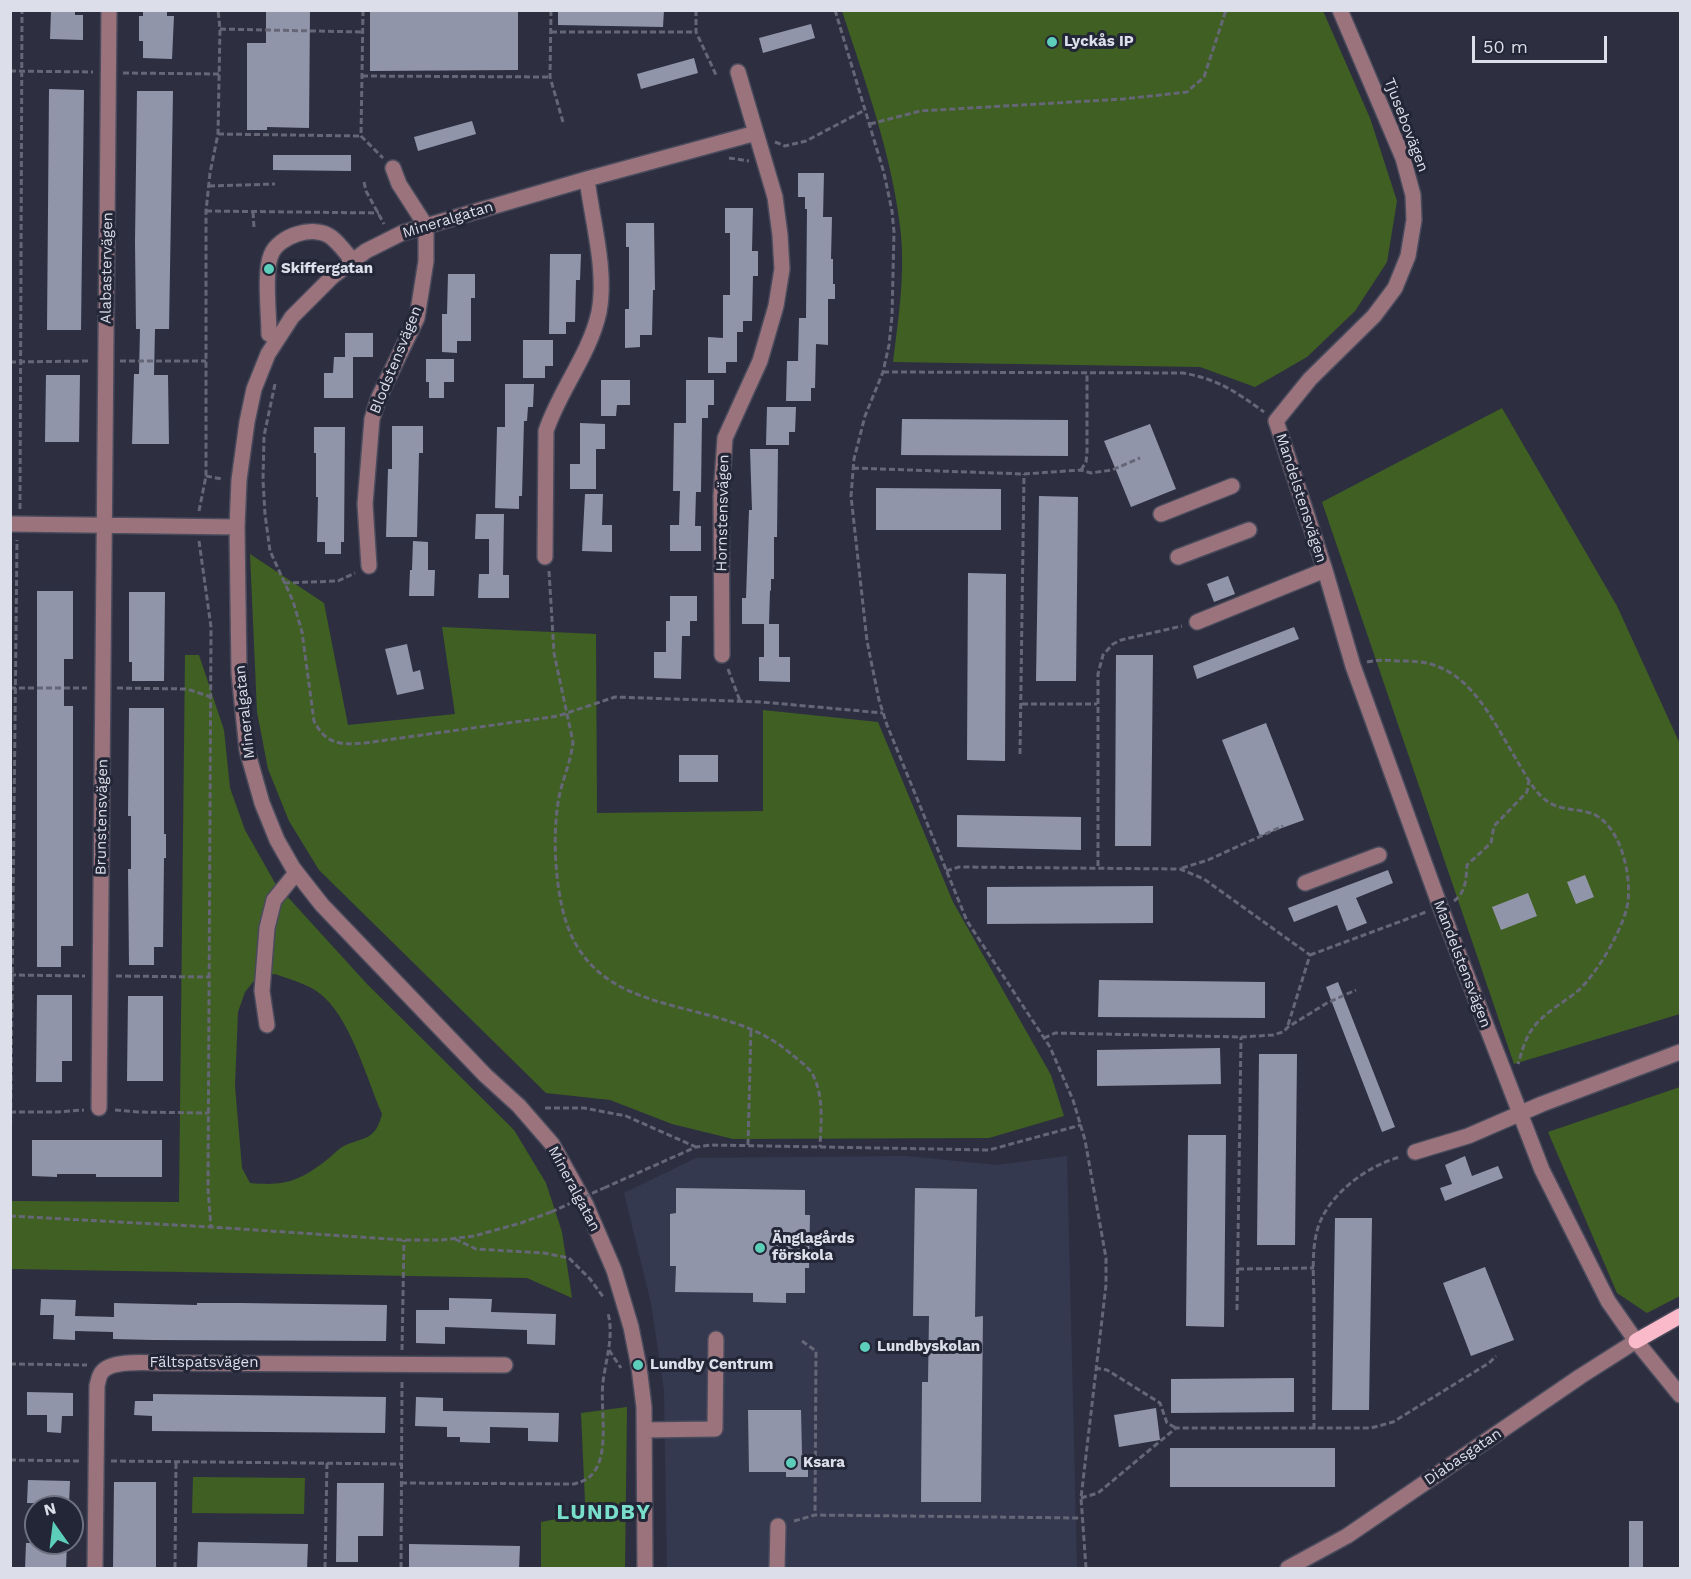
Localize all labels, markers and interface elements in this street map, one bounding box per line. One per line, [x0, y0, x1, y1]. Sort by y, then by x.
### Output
scale bar [1475, 24, 1610, 62]
place label: Lyckås IP [1064, 33, 1134, 51]
marker: Lyckås IP [1045, 35, 1059, 49]
text: 50 m [1483, 36, 1528, 57]
street label: Tjusebovägen [1380, 76, 1432, 174]
street label: Mineralgatan [400, 198, 496, 242]
street label: Alabastervägen [97, 212, 117, 324]
place label: Skiffergatan [281, 260, 373, 278]
marker: Skiffergatan [262, 262, 276, 276]
street label: Blodstensvägen [366, 303, 426, 417]
street label: Mandelstensvägen [1272, 431, 1330, 565]
street label: Hornstensvägen [713, 454, 733, 572]
street label: Mineralgatan [231, 664, 259, 760]
street label: Brunstensvägen [92, 759, 112, 875]
street label: Mandelstensvägen [1429, 898, 1495, 1030]
street label: Mineralgatan [544, 1143, 604, 1235]
place label: Änglagårds förskola [772, 1230, 854, 1265]
marker: Änglagårds förskola [753, 1241, 767, 1255]
place label: Lundbyskolan [877, 1338, 980, 1356]
marker: Lundbyskolan [858, 1340, 872, 1354]
street label: Fältspatsvägen [150, 1354, 258, 1372]
place label: Lundby Centrum [650, 1356, 773, 1374]
marker: Lundby Centrum [631, 1358, 645, 1372]
street label: Diabasgatan [1421, 1425, 1505, 1489]
place label: Ksara [803, 1454, 845, 1472]
marker: Ksara [784, 1456, 798, 1470]
north arrow [24, 1495, 84, 1555]
text: N [42, 1498, 58, 1520]
district label: LUNDBY [556, 1500, 652, 1526]

